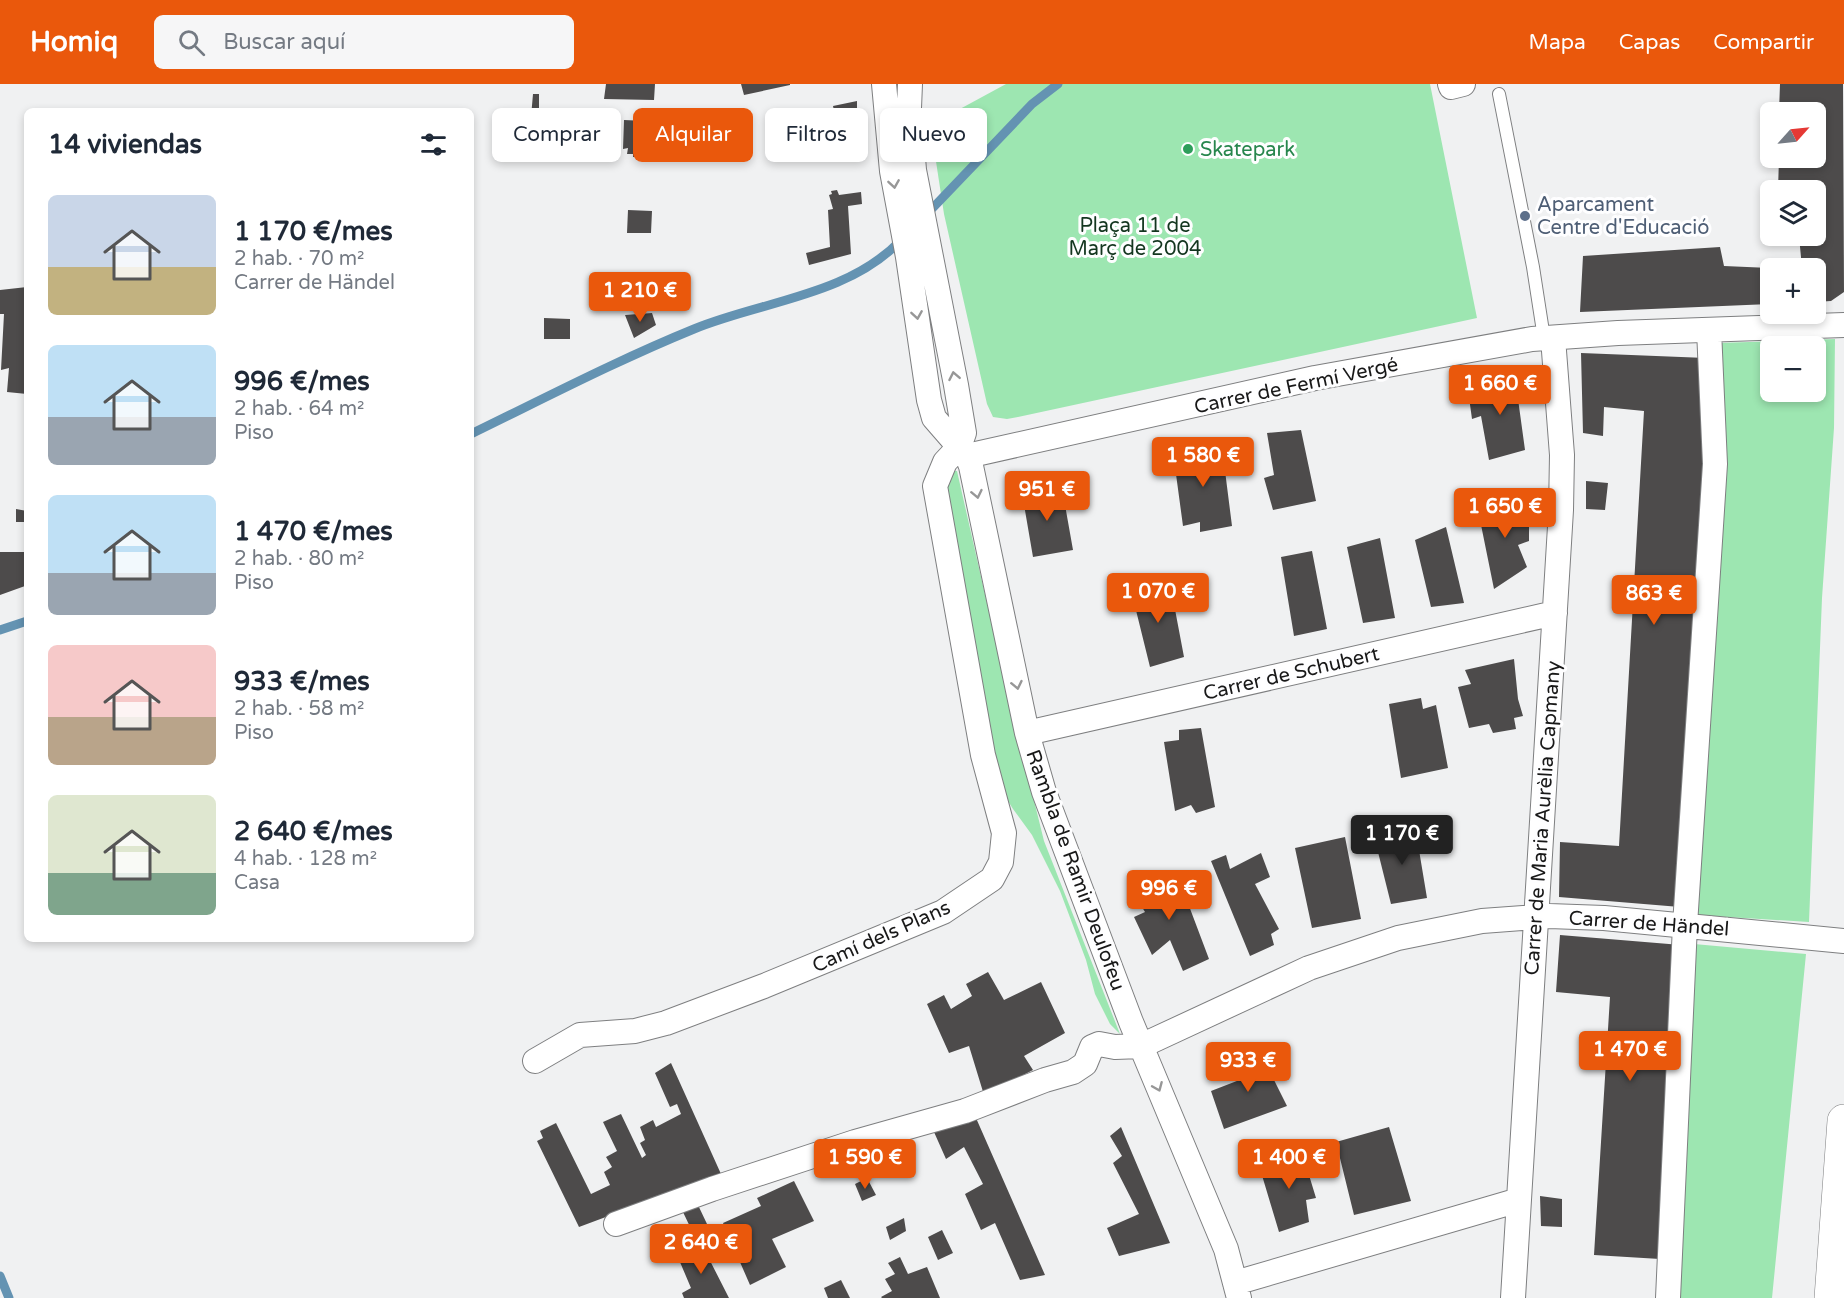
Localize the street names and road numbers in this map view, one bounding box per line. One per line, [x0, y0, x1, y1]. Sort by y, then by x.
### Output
street label: Carrer de Fermí Vergé [1192, 353, 1400, 419]
street label: Carrer de Schubert [1201, 642, 1382, 706]
street label: Carrer de Maria Aurèlia Capmany [1520, 660, 1566, 976]
street label: Rambla de Ramir Deulofeu [1020, 747, 1130, 994]
street label: Camí dels Plans [809, 896, 954, 978]
street label: Carrer de Händel [1568, 906, 1730, 942]

